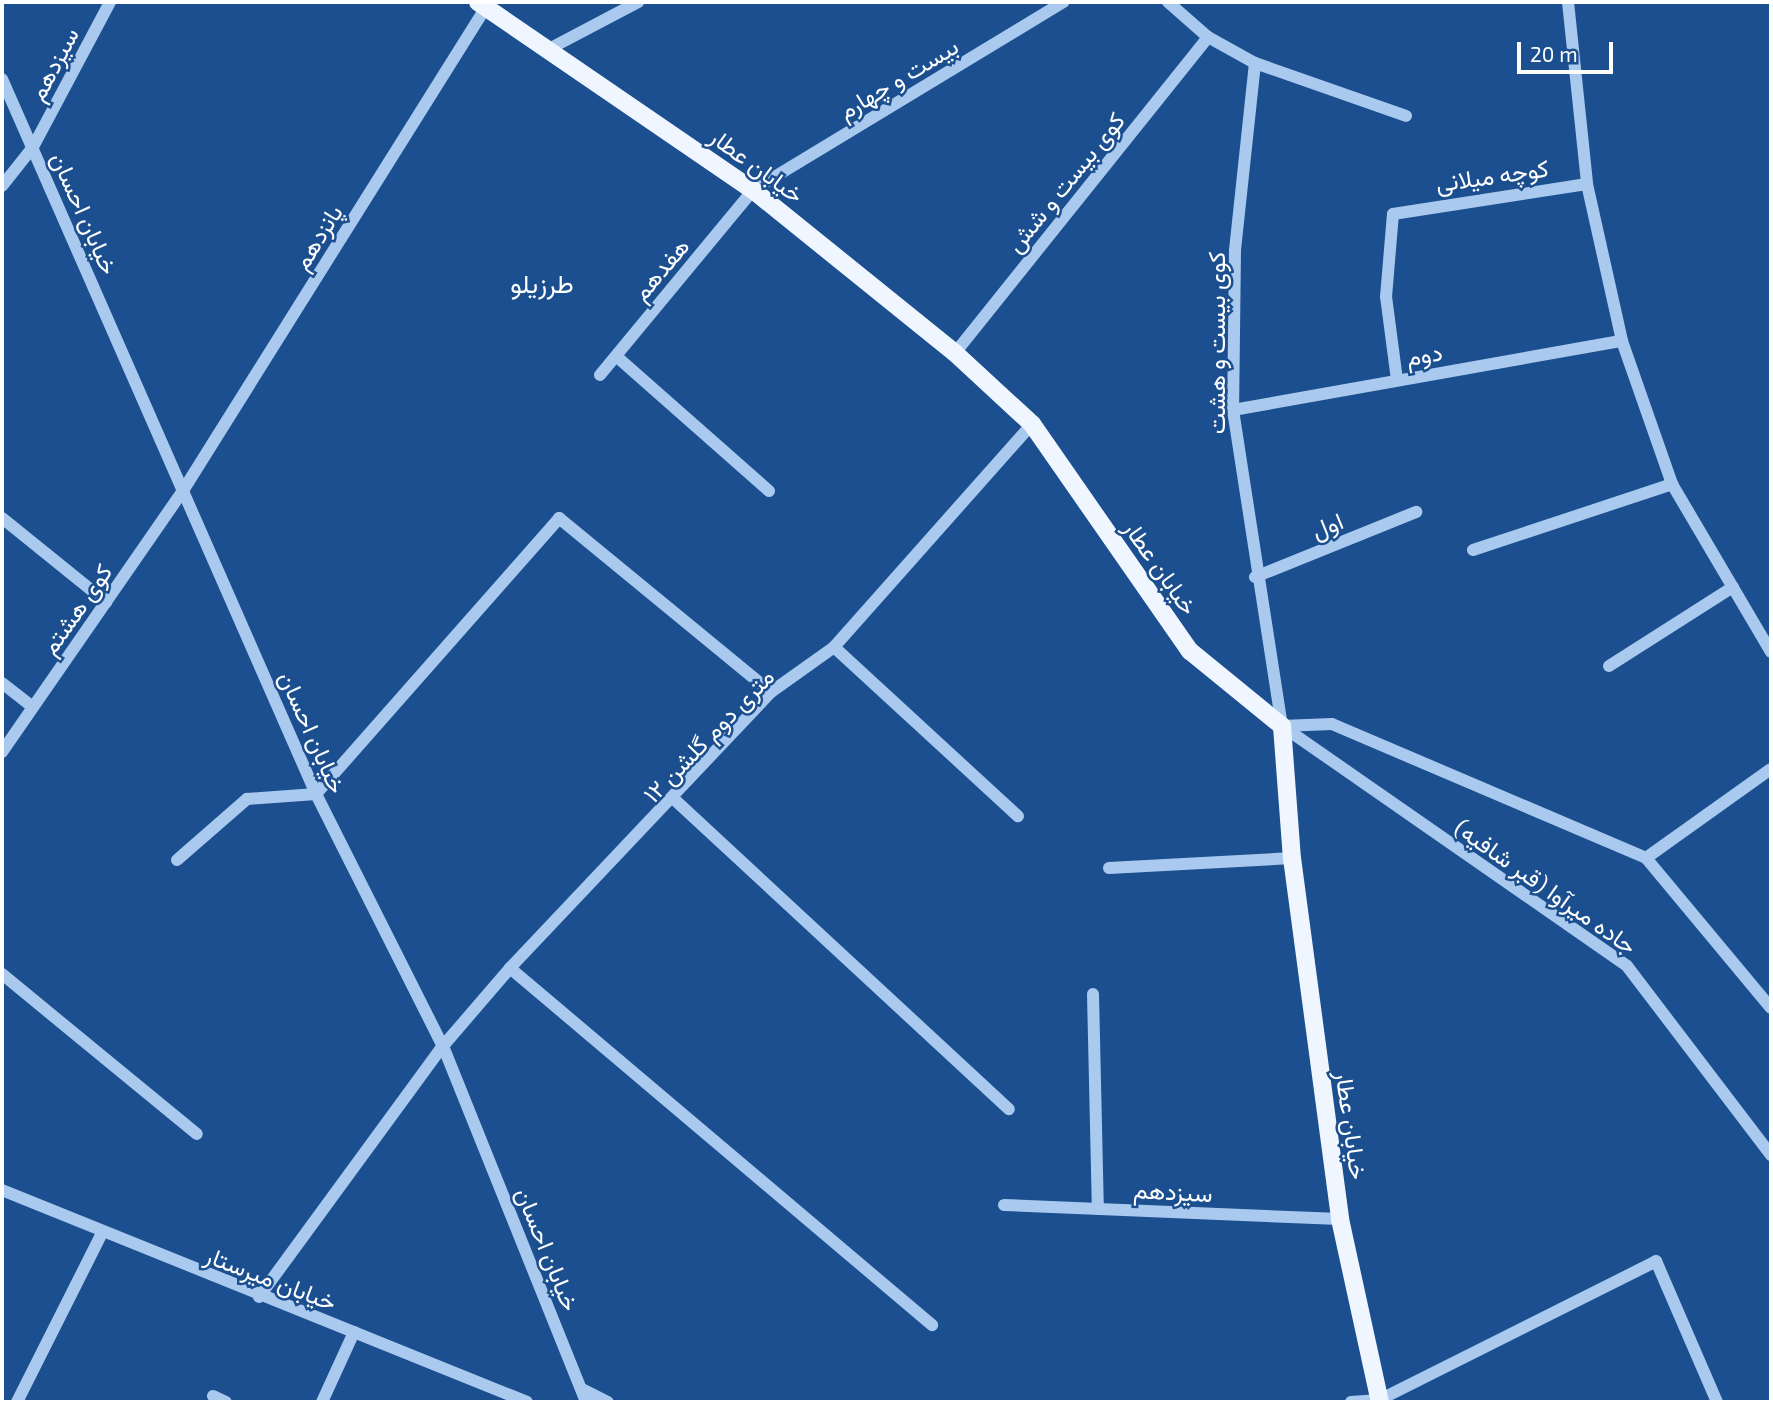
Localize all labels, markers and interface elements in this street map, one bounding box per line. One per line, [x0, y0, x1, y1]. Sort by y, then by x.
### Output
street label: سیزدهم [22, 22, 84, 106]
scale bar [1521, 28, 1617, 72]
street label: بیست و چهارم [833, 31, 963, 125]
text: 20 m [1530, 41, 1578, 66]
street label: کوی بیست و شش [1000, 106, 1130, 258]
street label: خیابان عطار [704, 121, 810, 209]
street label: خیابان احسان [45, 148, 125, 278]
street label: کوچه میلانی [1434, 153, 1550, 197]
street label: پانزدهم [286, 199, 348, 275]
street label: هفدهم [625, 232, 695, 306]
street label: کوی بیست و هشت [1202, 252, 1230, 434]
district label: طرزیلو [510, 267, 574, 299]
street label: دوم [1404, 337, 1444, 371]
street label: اول [1307, 506, 1347, 544]
street label: خیابان عطار [1118, 514, 1204, 620]
street label: کوی هشتم [34, 558, 118, 660]
street label: ۱۲ متری دوم گلشن [637, 662, 779, 808]
street label: خیابان احسان [273, 667, 353, 797]
street label: جاده میرآوا (قبر شافیه) [1449, 812, 1643, 960]
street label: خیابان عطار [1330, 1069, 1374, 1181]
street label: سیزدهم [1133, 1175, 1213, 1207]
street label: خیابان احسان [510, 1183, 586, 1315]
street label: خیابان میرستار [201, 1240, 341, 1316]

